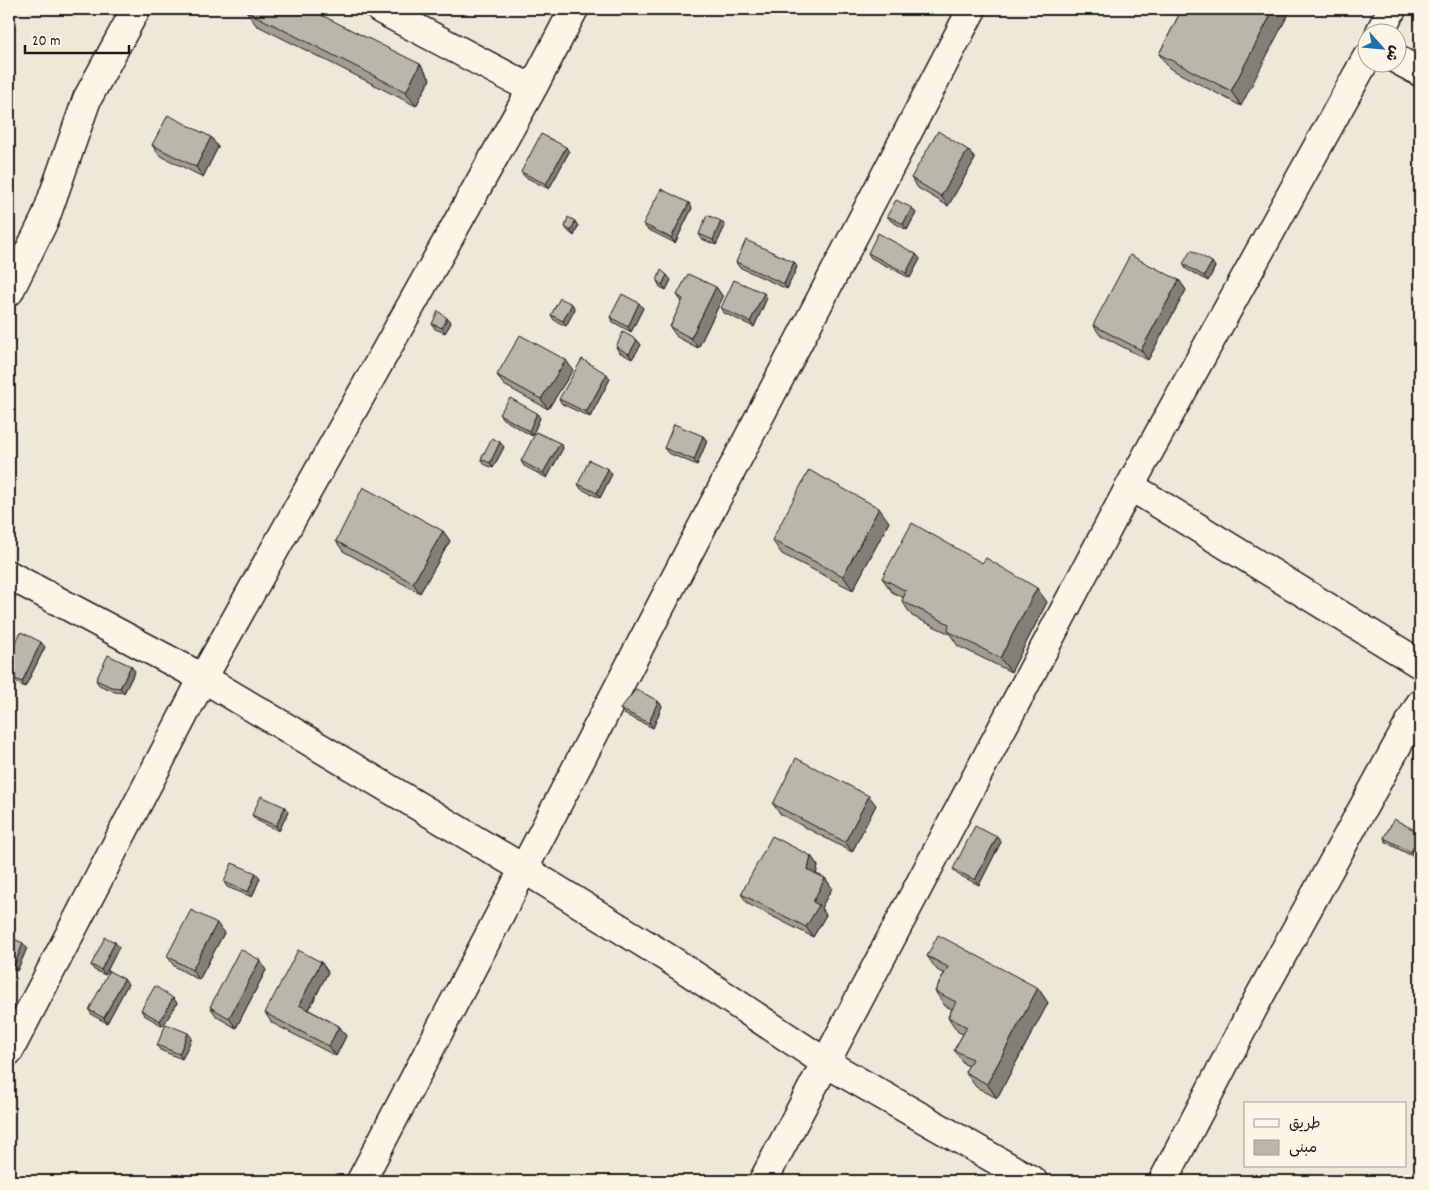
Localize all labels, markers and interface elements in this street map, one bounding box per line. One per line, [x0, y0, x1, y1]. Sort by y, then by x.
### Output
scale bar [25, 22, 129, 54]
north arrow [1356, 22, 1406, 72]
text: 20 m [32, 31, 60, 53]
text: ش [1379, 42, 1404, 64]
legend [1244, 1102, 1406, 1168]
text: طريق [1289, 1114, 1321, 1136]
text: مبنى [1289, 1138, 1317, 1160]

